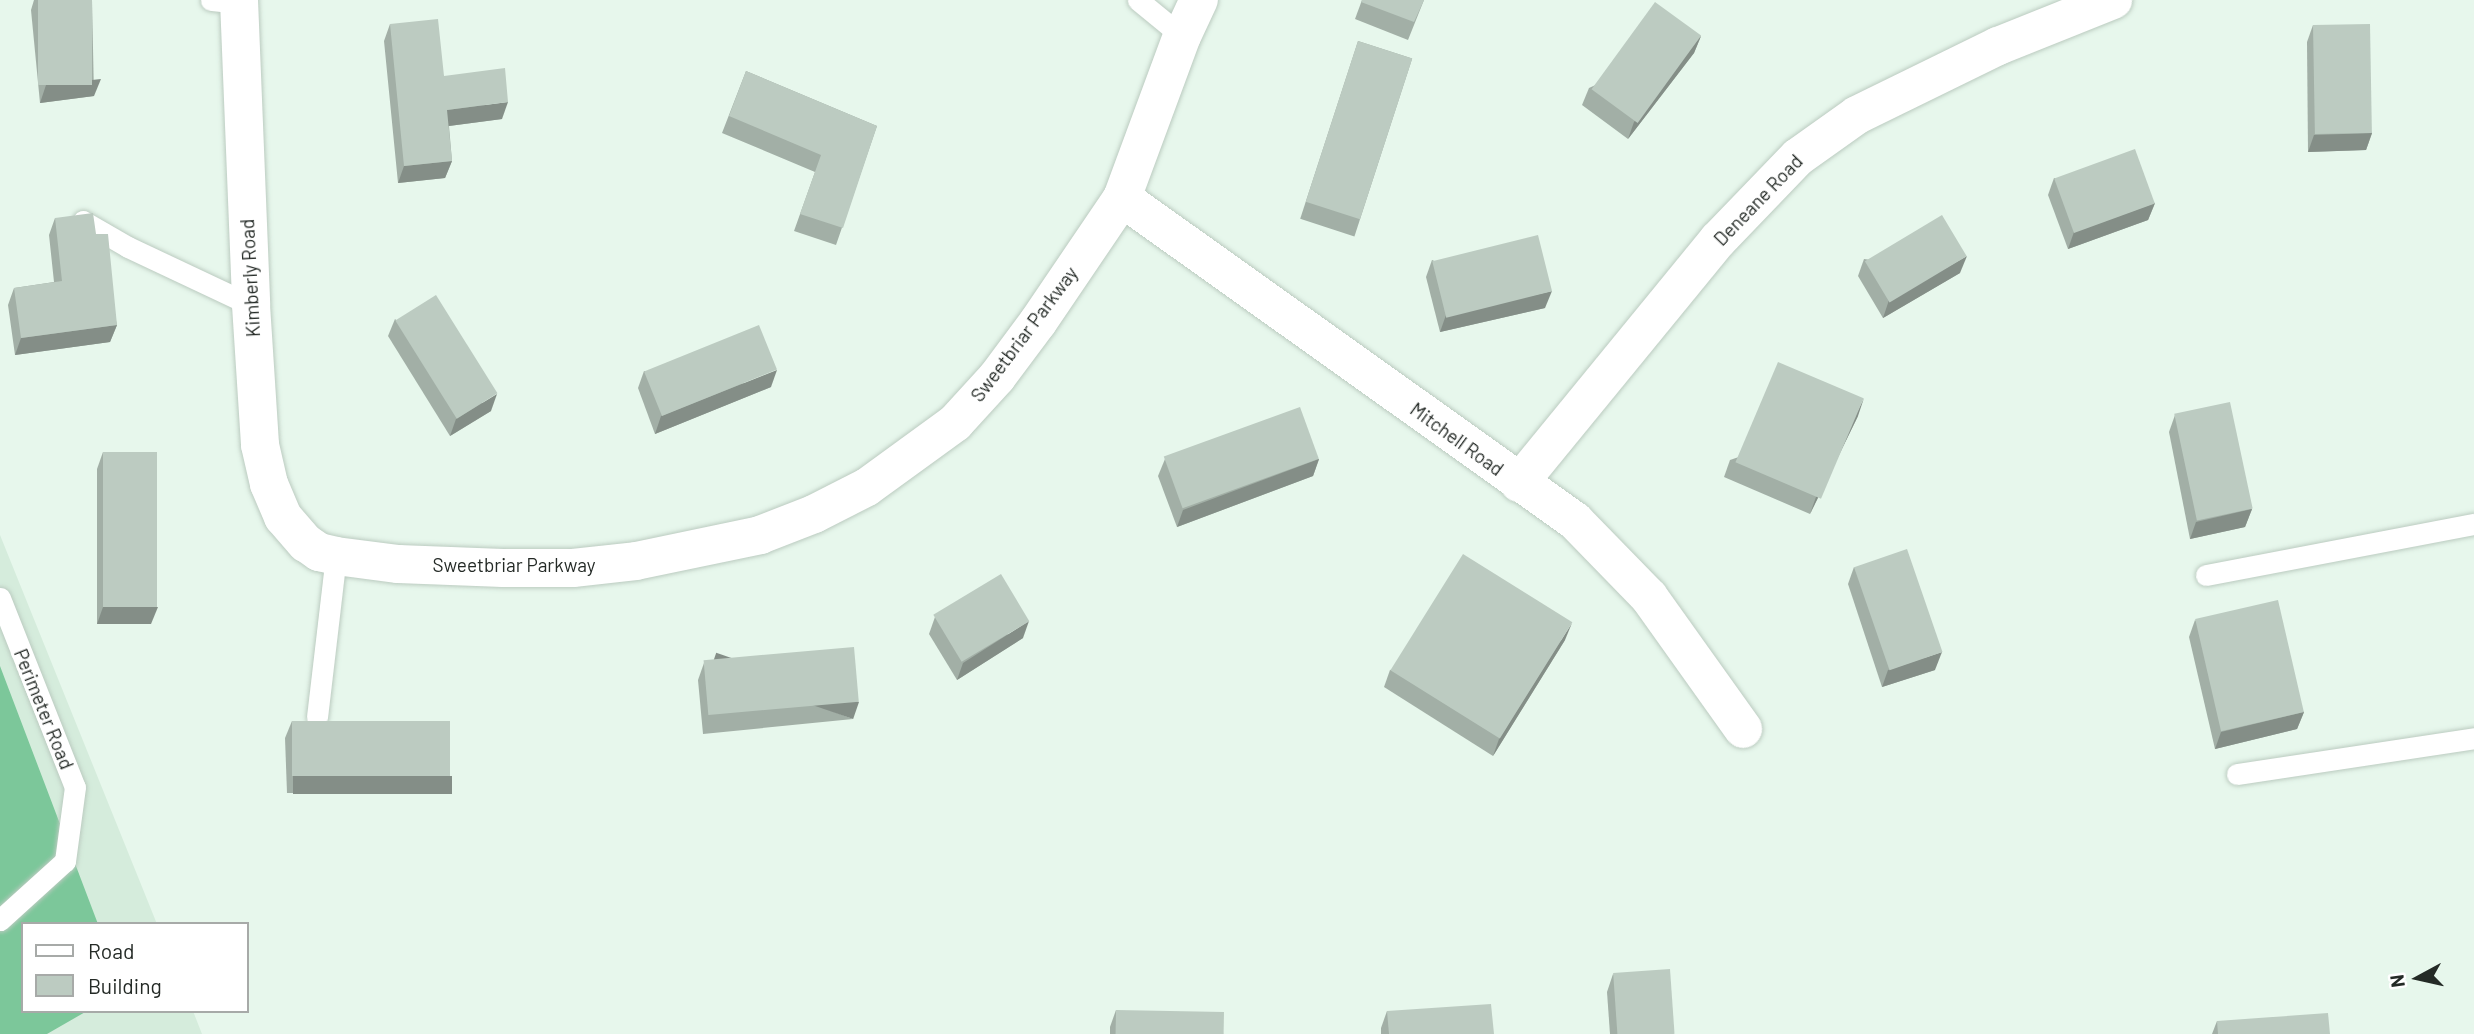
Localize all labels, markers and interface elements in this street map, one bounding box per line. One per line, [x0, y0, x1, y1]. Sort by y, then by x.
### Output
street label: Deneane Road [1709, 150, 1807, 250]
street label: Kimberly Road [236, 218, 264, 338]
street label: Sweetbriar Parkway [966, 262, 1082, 406]
street label: Mitchell Road [1406, 398, 1508, 480]
street label: Sweetbriar Parkway [432, 554, 596, 576]
street label: Perimeter Road [9, 645, 79, 773]
legend [21, 922, 248, 1013]
text: Road [88, 938, 134, 963]
north arrow [2383, 943, 2453, 1013]
text: Building [88, 973, 162, 998]
text: N [2384, 973, 2409, 989]

